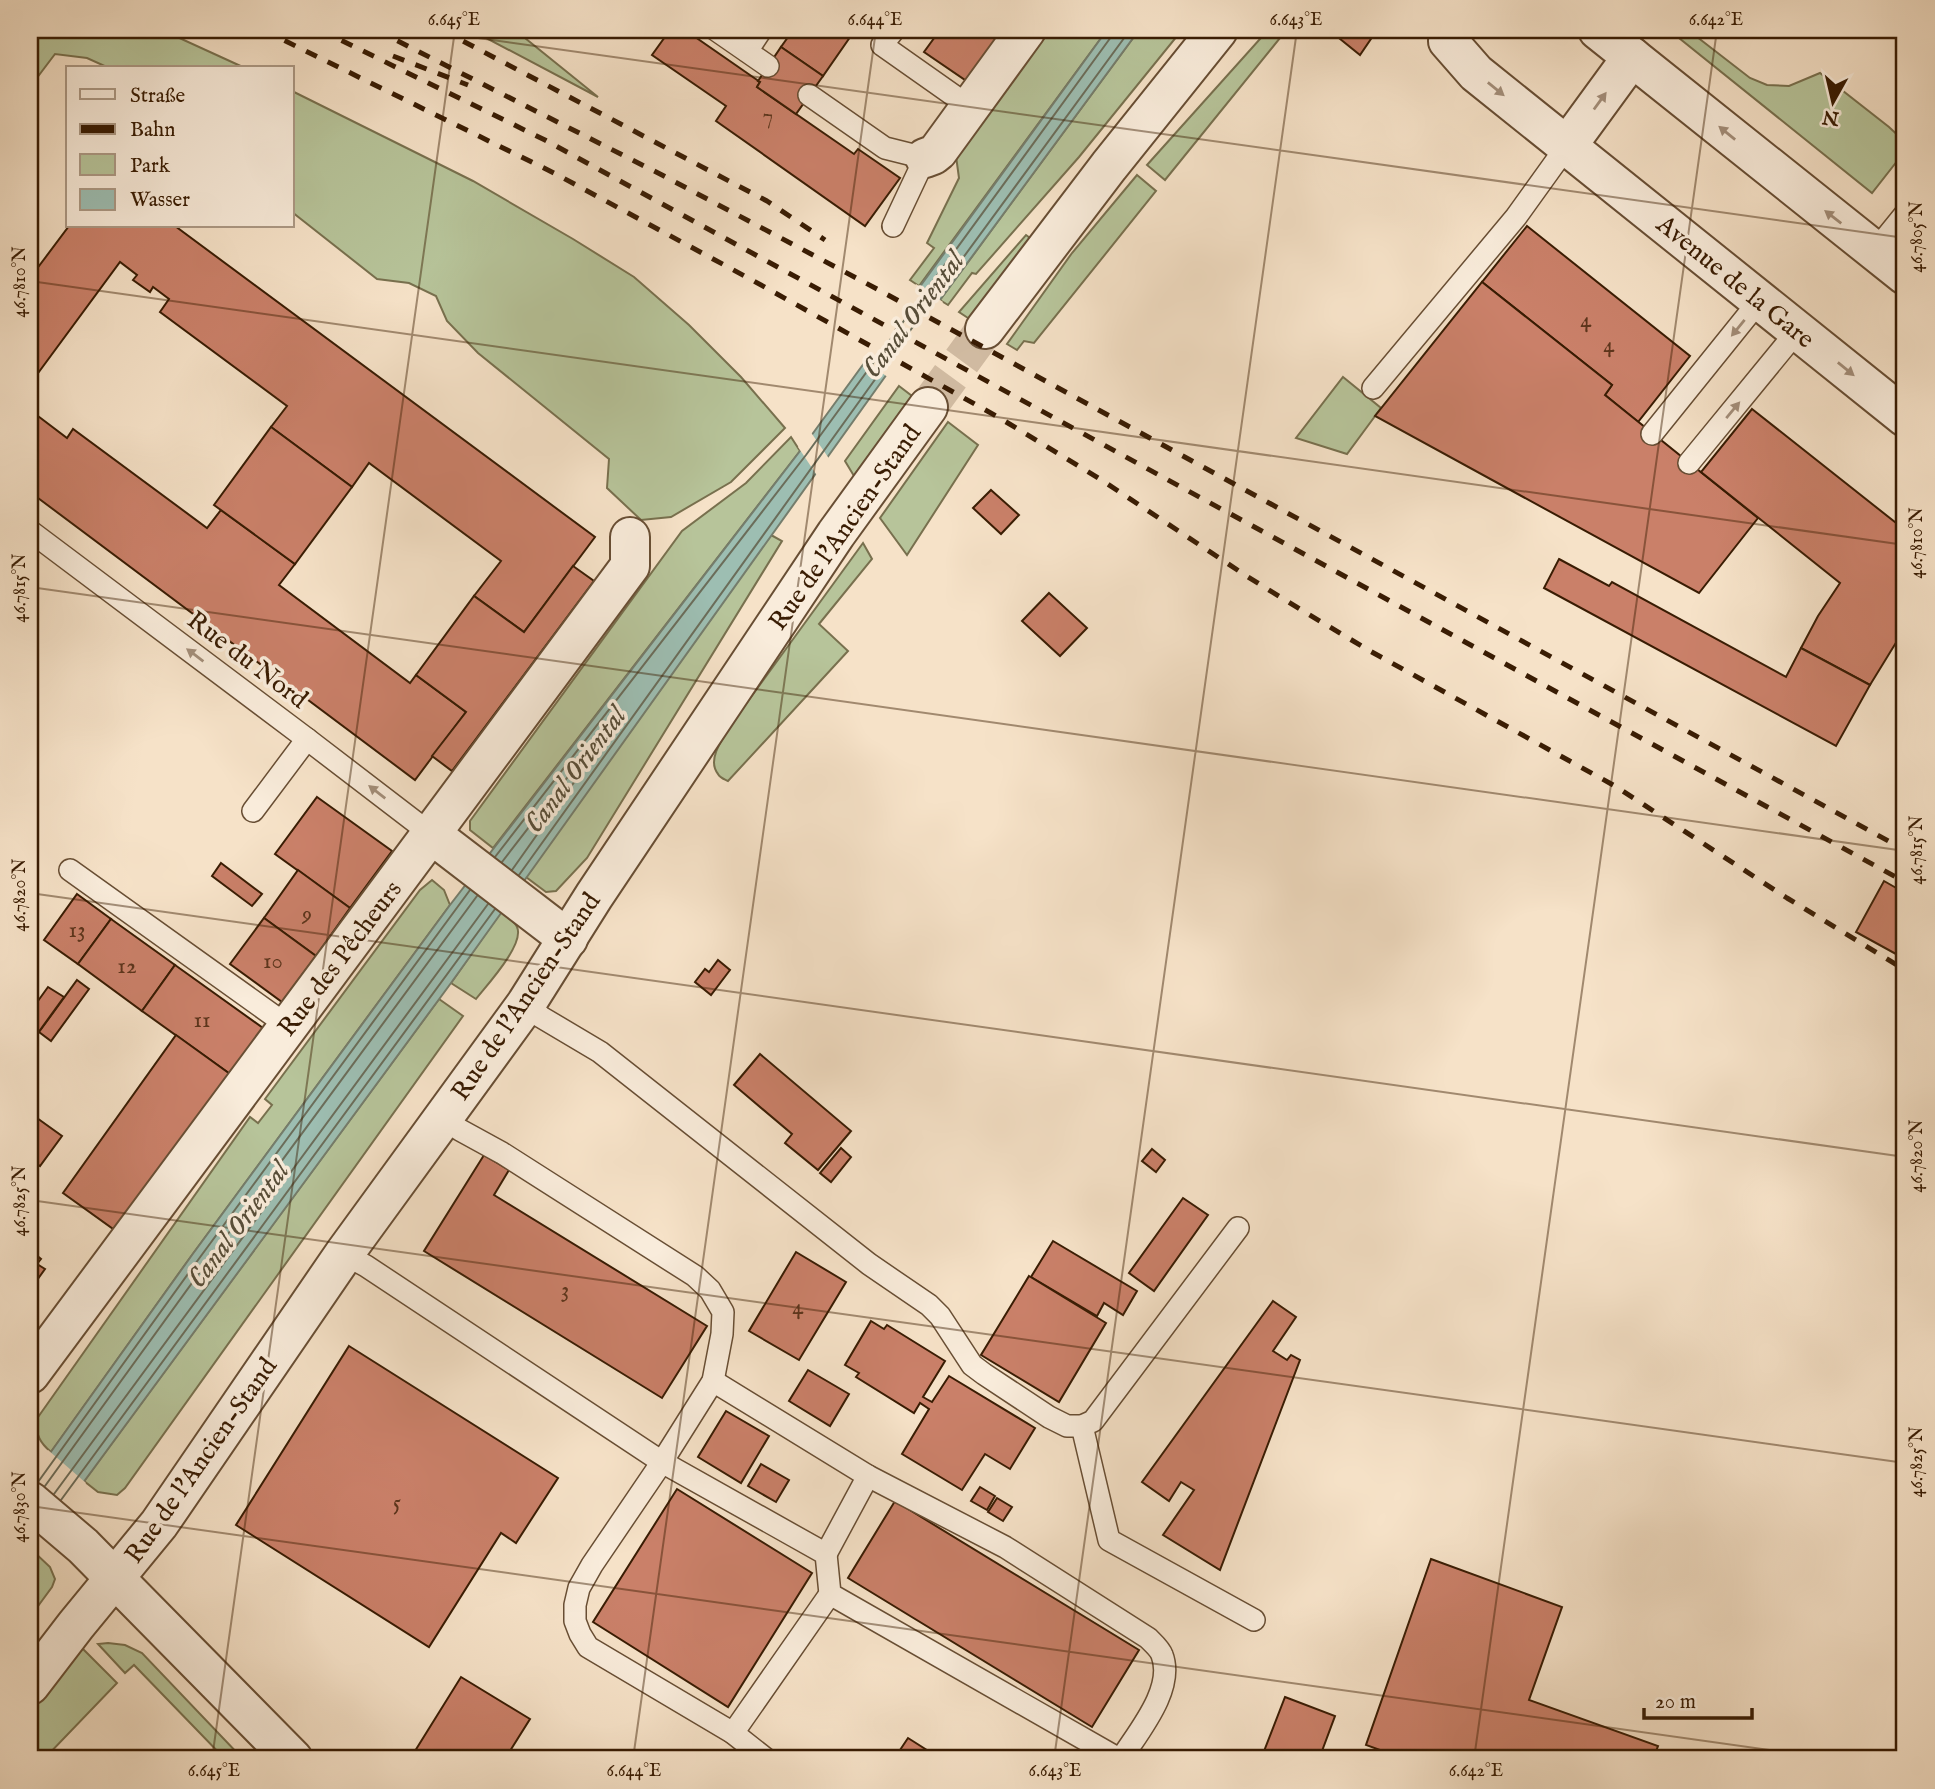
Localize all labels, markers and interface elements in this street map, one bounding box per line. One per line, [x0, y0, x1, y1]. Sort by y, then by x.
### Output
text: 6.645°E [428, 9, 480, 32]
text: 6.644°E [848, 9, 902, 32]
text: 6.643°E [1270, 9, 1322, 32]
text: 6.642°E [1689, 9, 1743, 32]
legend [66, 66, 294, 228]
north arrow [1798, 66, 1868, 136]
one-way arrow [1487, 81, 1505, 95]
text: Straße [130, 83, 186, 110]
one-way arrow [1592, 92, 1606, 110]
house number: 7 [763, 102, 773, 131]
text: N [1821, 104, 1842, 130]
text: Bahn [130, 117, 175, 144]
one-way arrow [1718, 126, 1736, 140]
text: Park [130, 153, 171, 180]
text: Wasser [130, 187, 190, 214]
text: 46.7805°N [1906, 201, 1929, 273]
street label: Avenue de la Gare [1649, 208, 1821, 356]
one-way arrow [1824, 210, 1841, 225]
water label: Canal Oriental [855, 244, 974, 386]
text: 46.7810°N [9, 246, 32, 318]
house number: 4 [1580, 306, 1592, 335]
one-way arrow [1731, 319, 1746, 336]
house number: 4 [1603, 331, 1615, 360]
one-way arrow [1837, 361, 1854, 376]
one-way arrow [1725, 402, 1740, 419]
street label: Rue de l'Ancien-Stand [762, 418, 929, 637]
text: 46.7810°N [1906, 507, 1929, 579]
text: 46.7815°N [9, 553, 32, 623]
street label: Rue du Nord [180, 604, 314, 716]
one-way arrow [186, 648, 205, 662]
water label: Canal Oriental [517, 699, 636, 841]
one-way arrow [368, 785, 386, 800]
text: 46.7815°N [1906, 815, 1929, 885]
text: 46.7820°N [9, 858, 32, 932]
street label: Rue des Pêcheurs [271, 874, 410, 1044]
street label: Rue de l'Ancien-Stand [444, 886, 608, 1107]
house number: 9 [301, 900, 312, 929]
house number: 13 [68, 916, 86, 945]
house number: 10 [263, 947, 283, 976]
house number: 12 [117, 952, 137, 981]
house number: 11 [193, 1006, 211, 1035]
text: 46.7820°N [1906, 1119, 1929, 1193]
water label: Canal Oriental [180, 1154, 299, 1296]
text: 46.7825°N [9, 1165, 32, 1237]
house number: 3 [561, 1276, 569, 1305]
house number: 4 [792, 1293, 804, 1322]
street label: Rue de l'Ancien-Stand [118, 1351, 285, 1570]
text: 46.7825°N [1906, 1426, 1929, 1498]
text: 46.7830°N [9, 1471, 32, 1543]
house number: 5 [393, 1489, 401, 1518]
scale bar [1644, 1677, 1753, 1721]
text: 20 m [1655, 1689, 1696, 1716]
text: 6.645°E [188, 1760, 240, 1783]
text: 6.644°E [607, 1760, 661, 1783]
text: 6.643°E [1029, 1760, 1081, 1783]
text: 6.642°E [1449, 1760, 1503, 1783]

